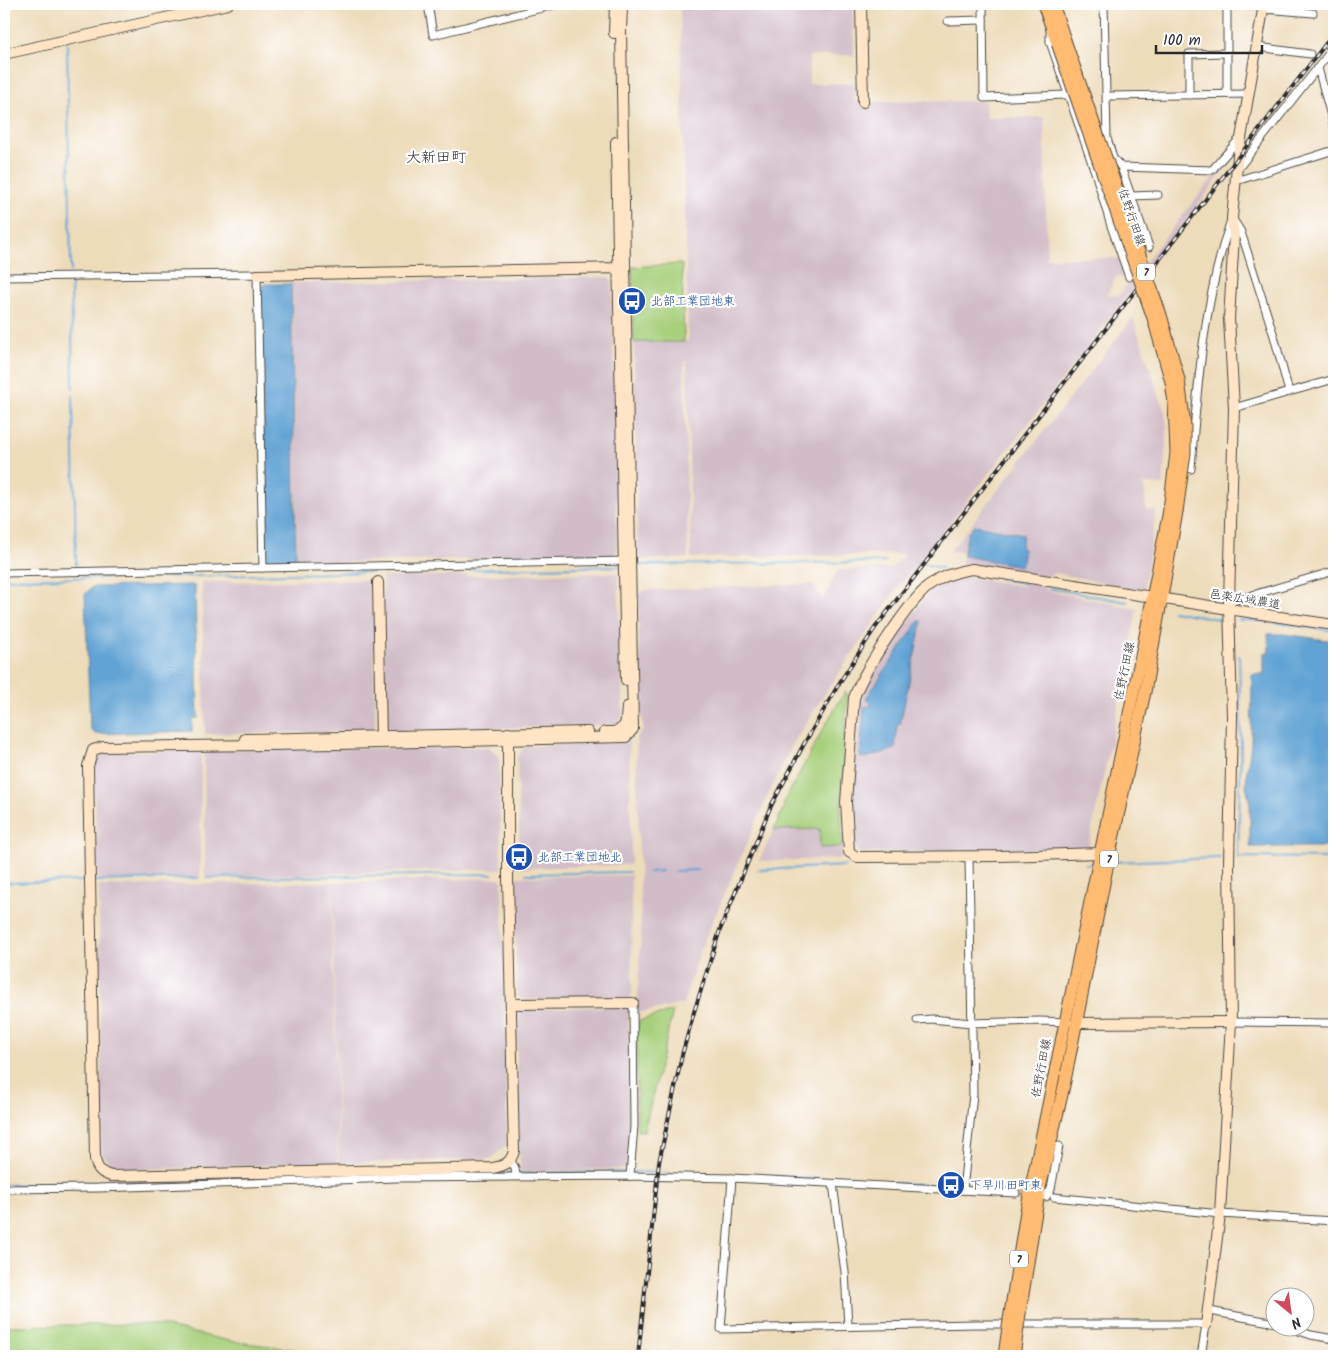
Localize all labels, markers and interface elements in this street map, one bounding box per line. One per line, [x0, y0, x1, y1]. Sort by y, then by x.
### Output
scale bar [1156, 22, 1262, 54]
text: 100 m [1163, 29, 1201, 53]
district label: 大新田町 [406, 146, 467, 170]
street label: 佐野行田線 [1113, 186, 1150, 249]
road number: 7 [1137, 264, 1155, 280]
bus stop icon: 北部工業団地東 [617, 286, 647, 316]
place label: 北部工業団地東 [651, 292, 735, 311]
street label: 邑楽広域農道 [1208, 584, 1282, 615]
street label: 佐野行田線 [1109, 640, 1140, 702]
bus stop icon: 北部工業団地北 [504, 842, 534, 872]
place label: 北部工業団地北 [538, 848, 622, 867]
road number: 7 [1100, 851, 1118, 868]
street label: 佐野行田線 [1026, 1037, 1057, 1099]
bus stop icon: 下早川田町東 [936, 1170, 966, 1200]
place label: 下早川田町東 [970, 1176, 1042, 1195]
road number: 7 [1010, 1250, 1028, 1268]
north arrow [1266, 1288, 1316, 1338]
text: N [1286, 1311, 1305, 1334]

